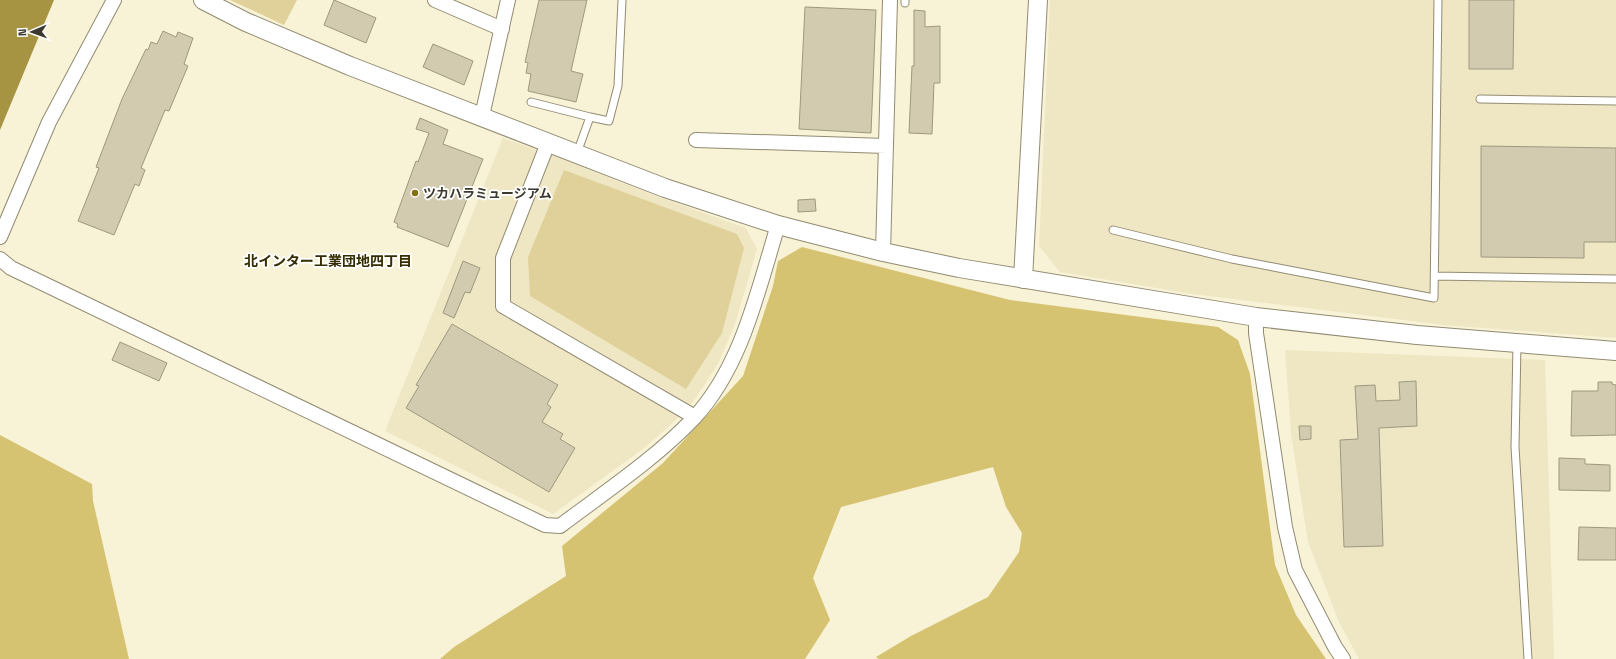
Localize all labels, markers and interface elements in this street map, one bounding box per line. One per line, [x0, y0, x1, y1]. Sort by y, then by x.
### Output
north arrow [12, 12, 52, 52]
text: N [15, 28, 29, 36]
place label: ツカハラミュージアム [423, 185, 552, 202]
marker: ツカハラミュージアム [410, 188, 420, 198]
district label: 北インター工業団地四丁目 [244, 252, 412, 270]

